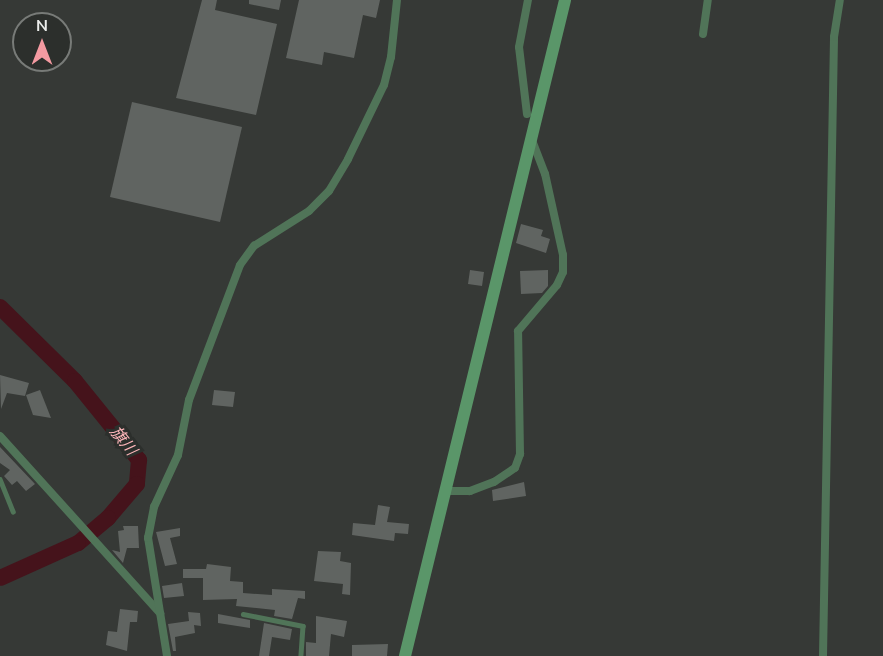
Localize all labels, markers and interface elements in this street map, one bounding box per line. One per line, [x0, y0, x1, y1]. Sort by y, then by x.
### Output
north arrow [12, 12, 72, 72]
text: N [36, 15, 48, 37]
water label: 旗川 [105, 423, 141, 459]

